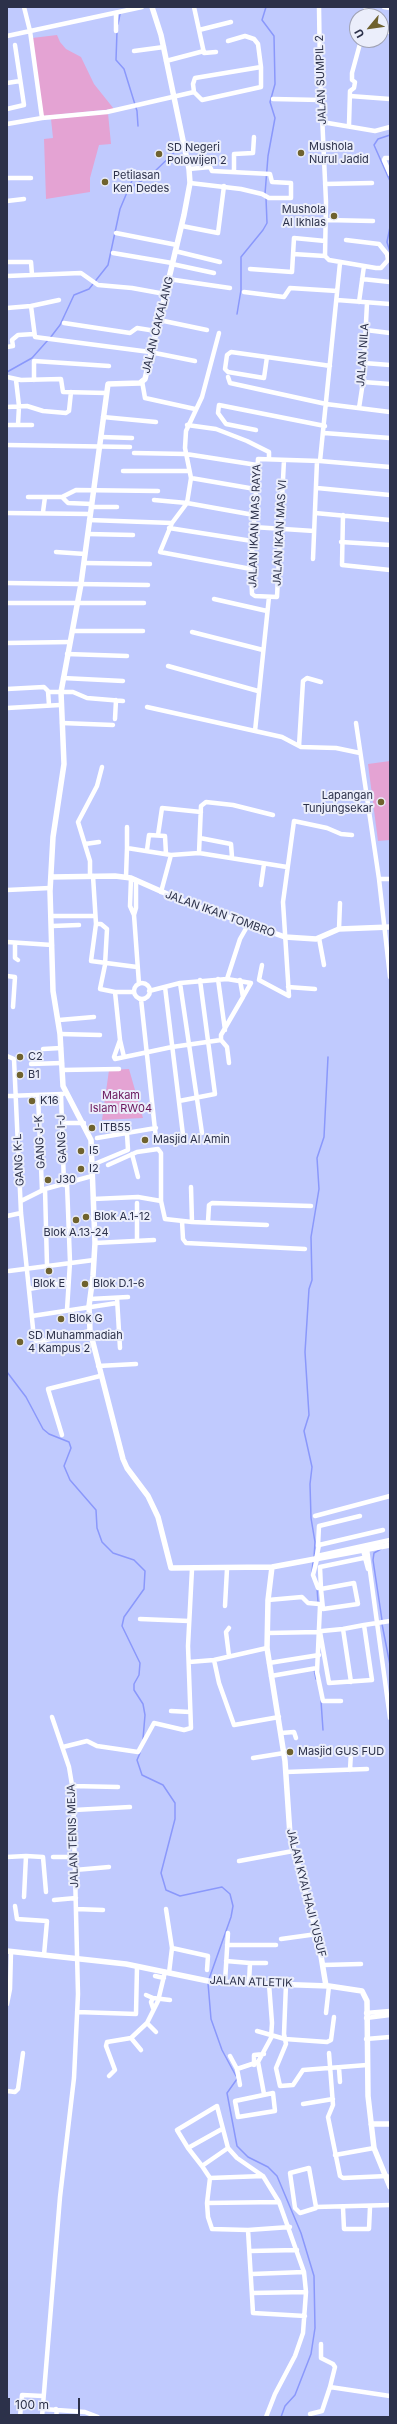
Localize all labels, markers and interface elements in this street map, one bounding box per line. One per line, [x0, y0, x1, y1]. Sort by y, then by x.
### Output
north arrow [349, 8, 389, 48]
text: U [351, 26, 367, 40]
street label: JALAN SUMPIL 2 [313, 35, 329, 125]
place label: Mushola Nurul Jadid [309, 140, 369, 166]
place label: SD Negeri Polowijen 2 [167, 141, 227, 167]
marker: Mushola Nurul Jadid [296, 148, 306, 158]
marker: SD Negeri Polowijen 2 [154, 149, 164, 159]
place label: Petilasan Ken Dedes [113, 169, 169, 195]
marker: Petilasan Ken Dedes [100, 177, 110, 187]
place label: Mushola Al Ikhlas [282, 203, 326, 229]
marker: Mushola Al Ikhlas [329, 211, 339, 221]
street label: JALAN CAKALANG [140, 275, 176, 375]
street label: JALAN NILA [354, 323, 372, 387]
street label: JALAN IKAN MAS RAYA [246, 464, 264, 588]
street label: JALAN IKAN MAS VI [271, 480, 289, 586]
place label: Lapangan Tunjungsekar [303, 789, 373, 815]
marker: Lapangan Tunjungsekar [376, 797, 386, 807]
street label: JALAN IKAN TOMBRO [163, 888, 277, 940]
place label: C2 [28, 1050, 43, 1064]
marker: C2 [15, 1052, 25, 1062]
place label: B1 [28, 1068, 40, 1082]
marker: B1 [15, 1070, 25, 1080]
park label: Makam Islam RW04 [90, 1089, 152, 1115]
place label: K16 [40, 1094, 59, 1108]
marker: K16 [27, 1096, 37, 1106]
street label: GANG I-J [55, 1114, 69, 1164]
street label: GANG J-K [32, 1115, 48, 1169]
place label: ITB55 [100, 1121, 131, 1135]
marker: ITB55 [87, 1123, 97, 1133]
street label: GANG K-L [11, 1133, 27, 1187]
place label: Masjid Al Amin [153, 1133, 230, 1147]
marker: Masjid Al Amin [140, 1135, 150, 1145]
place label: I5 [89, 1144, 99, 1158]
marker: I5 [76, 1146, 86, 1156]
place label: I2 [89, 1162, 99, 1176]
marker: I2 [76, 1164, 86, 1174]
place label: J30 [56, 1173, 76, 1187]
marker: J30 [43, 1175, 53, 1185]
place label: Blok A.1-12 [94, 1210, 150, 1224]
marker: Blok A.1-12 [81, 1212, 91, 1222]
marker: Blok A.13-24 [71, 1215, 81, 1225]
place label: Blok A.13-24 [44, 1226, 108, 1240]
marker: Blok E [44, 1266, 54, 1276]
place label: Blok E [33, 1277, 65, 1291]
place label: Blok D.1-6 [93, 1277, 145, 1291]
marker: Blok D.1-6 [80, 1279, 90, 1289]
place label: Blok G [69, 1312, 103, 1326]
marker: Blok G [56, 1314, 66, 1324]
place label: SD Muhammadiah 4 Kampus 2 [28, 1329, 123, 1355]
marker: SD Muhammadiah 4 Kampus 2 [15, 1337, 25, 1347]
place label: Masjid GUS FUD [298, 1745, 384, 1759]
marker: Masjid GUS FUD [285, 1747, 295, 1757]
street label: JALAN TENIS MEJA [65, 1784, 81, 1888]
street label: JALAN KYAI HAJI YUSUF [284, 1827, 328, 1959]
street label: JALAN ATLETIK [209, 1974, 293, 1990]
scale bar [10, 2390, 82, 2416]
text: 100 m [15, 2397, 49, 2412]

